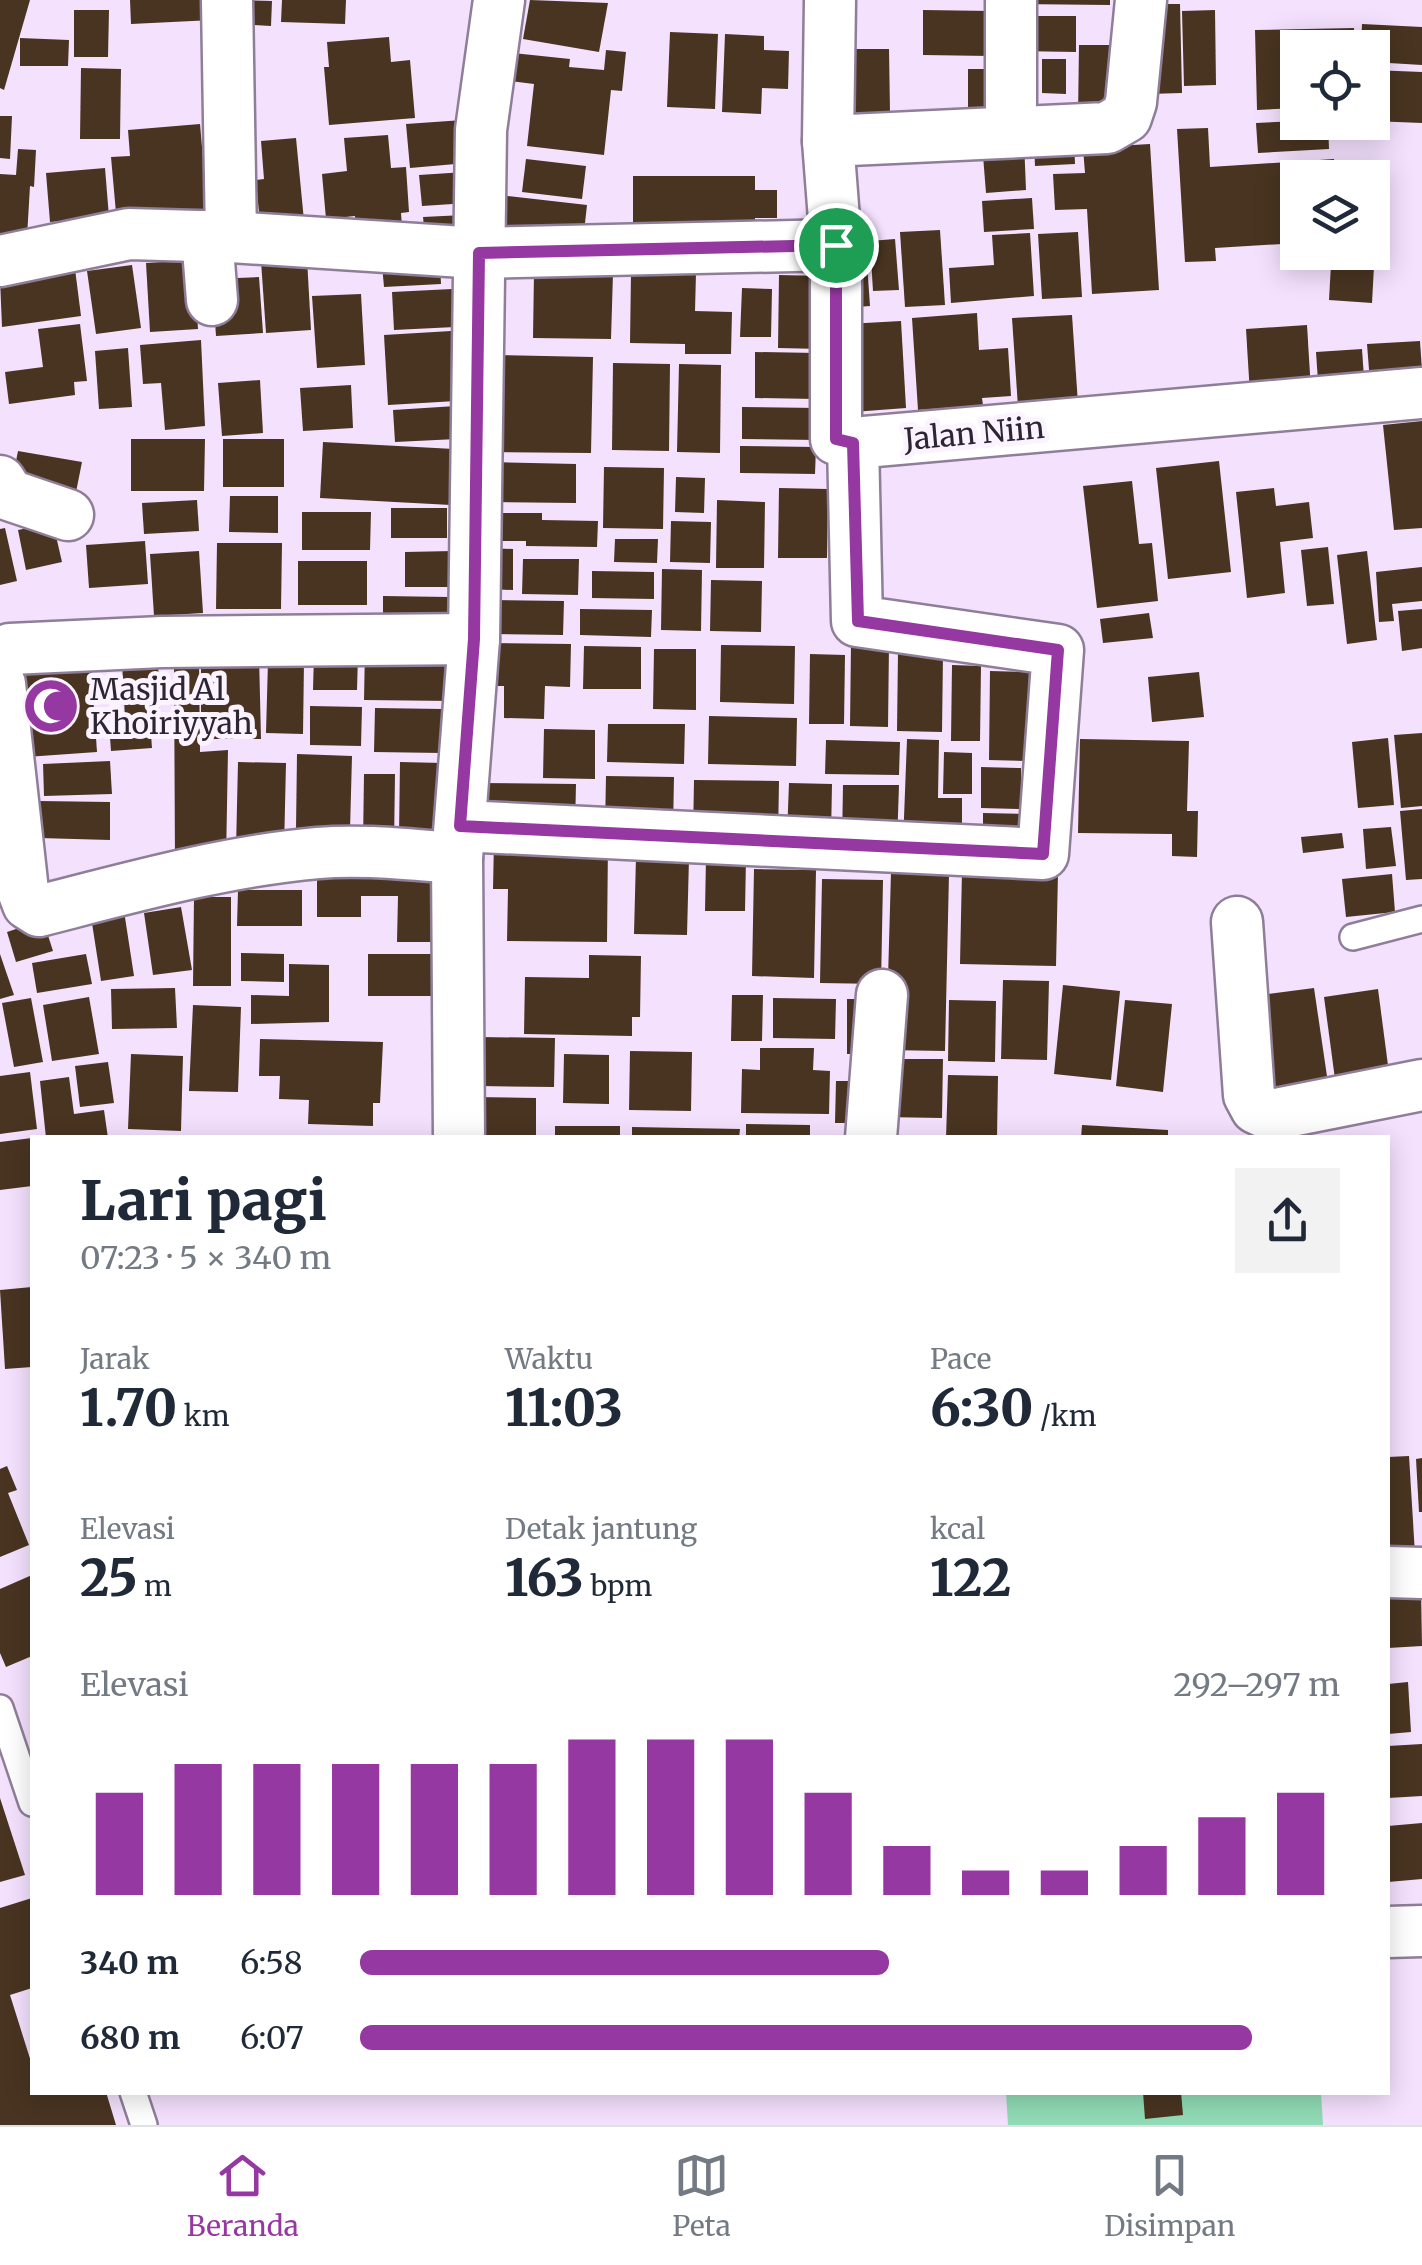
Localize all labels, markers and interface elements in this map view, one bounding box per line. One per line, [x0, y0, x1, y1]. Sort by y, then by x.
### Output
map controls [1280, 30, 1390, 270]
button: locate [1280, 30, 1390, 140]
button: layers [1280, 160, 1390, 270]
pin [794, 203, 879, 288]
icon: arrive [809, 218, 864, 273]
street label: Jalan Niin [901, 408, 1046, 458]
place label: Masjid Al Khoiriyyah [90, 670, 253, 742]
mosque icon: Masjid Al Khoiriyyah [21, 676, 81, 736]
text: Lari pagi [80, 1166, 327, 1235]
button: share [1235, 1168, 1340, 1273]
text: 07:23 · 5 × 340 m [80, 1238, 331, 1278]
text: Jarak [80, 1341, 150, 1377]
text: Waktu [505, 1341, 593, 1377]
text: Pace [930, 1341, 991, 1377]
text: 1.70 [80, 1377, 177, 1440]
text: 11:03 [505, 1377, 623, 1440]
text: 6:30 [930, 1377, 1033, 1440]
text: km [177, 1398, 229, 1434]
text: /km [1033, 1398, 1096, 1434]
text: Elevasi [80, 1511, 175, 1547]
text: Detak jantung [505, 1511, 697, 1547]
text: kcal [930, 1511, 985, 1547]
text: 25 [80, 1547, 137, 1610]
text: 163 [505, 1547, 584, 1610]
text: 122 [930, 1547, 1011, 1610]
text: m [137, 1568, 172, 1604]
text: bpm [584, 1568, 652, 1604]
text: Elevasi [80, 1665, 189, 1705]
text: 292–297 m [1173, 1665, 1340, 1705]
text: 340 m [80, 1943, 179, 1983]
text: 6:58 [240, 1943, 302, 1983]
text: 680 m [80, 2018, 180, 2058]
text: 6:07 [240, 2018, 304, 2058]
tab: Beranda [187, 2148, 299, 2244]
tab: Peta [672, 2148, 731, 2244]
tab: Disimpan [1104, 2148, 1235, 2244]

